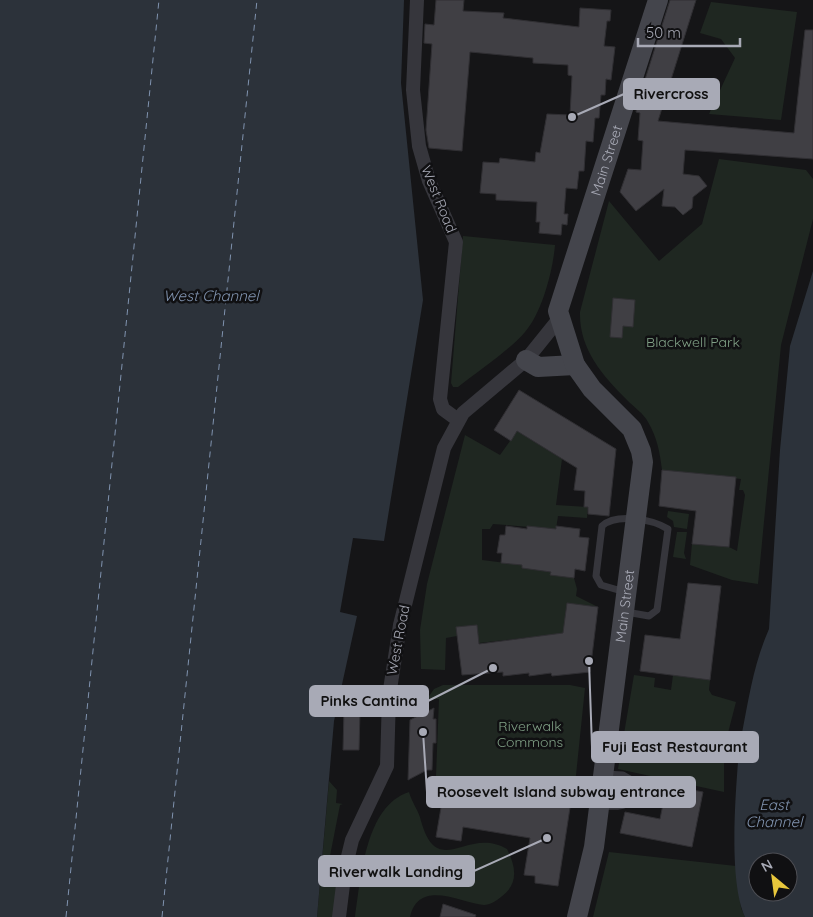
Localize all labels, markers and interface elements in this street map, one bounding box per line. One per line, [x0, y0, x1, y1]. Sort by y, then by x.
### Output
scale bar [638, 15, 740, 47]
text: 50 m [646, 23, 681, 42]
callout: Rivercross [624, 79, 719, 109]
text: Rivercross [633, 84, 709, 103]
street label: Main Street [587, 122, 626, 198]
street label: West Road [417, 163, 461, 235]
water label: West Channel [163, 286, 260, 305]
park label: Blackwell Park [646, 333, 740, 351]
street label: Main Street [611, 568, 638, 643]
street label: West Road [382, 603, 414, 677]
callout: Pinks Cantina [310, 686, 428, 716]
text: Pinks Cantina [320, 691, 418, 710]
park label: Riverwalk Commons [497, 717, 563, 751]
callout: Fuji East Restaurant [592, 732, 758, 762]
text: Fuji East Restaurant [602, 737, 748, 756]
callout: Roosevelt Island subway entrance [427, 777, 695, 807]
text: Roosevelt Island subway entrance [437, 782, 685, 801]
water label: East Channel [746, 795, 804, 831]
north arrow [748, 852, 798, 902]
text: N [758, 855, 776, 876]
callout: Riverwalk Landing [319, 856, 474, 886]
text: Riverwalk Landing [329, 862, 463, 881]

